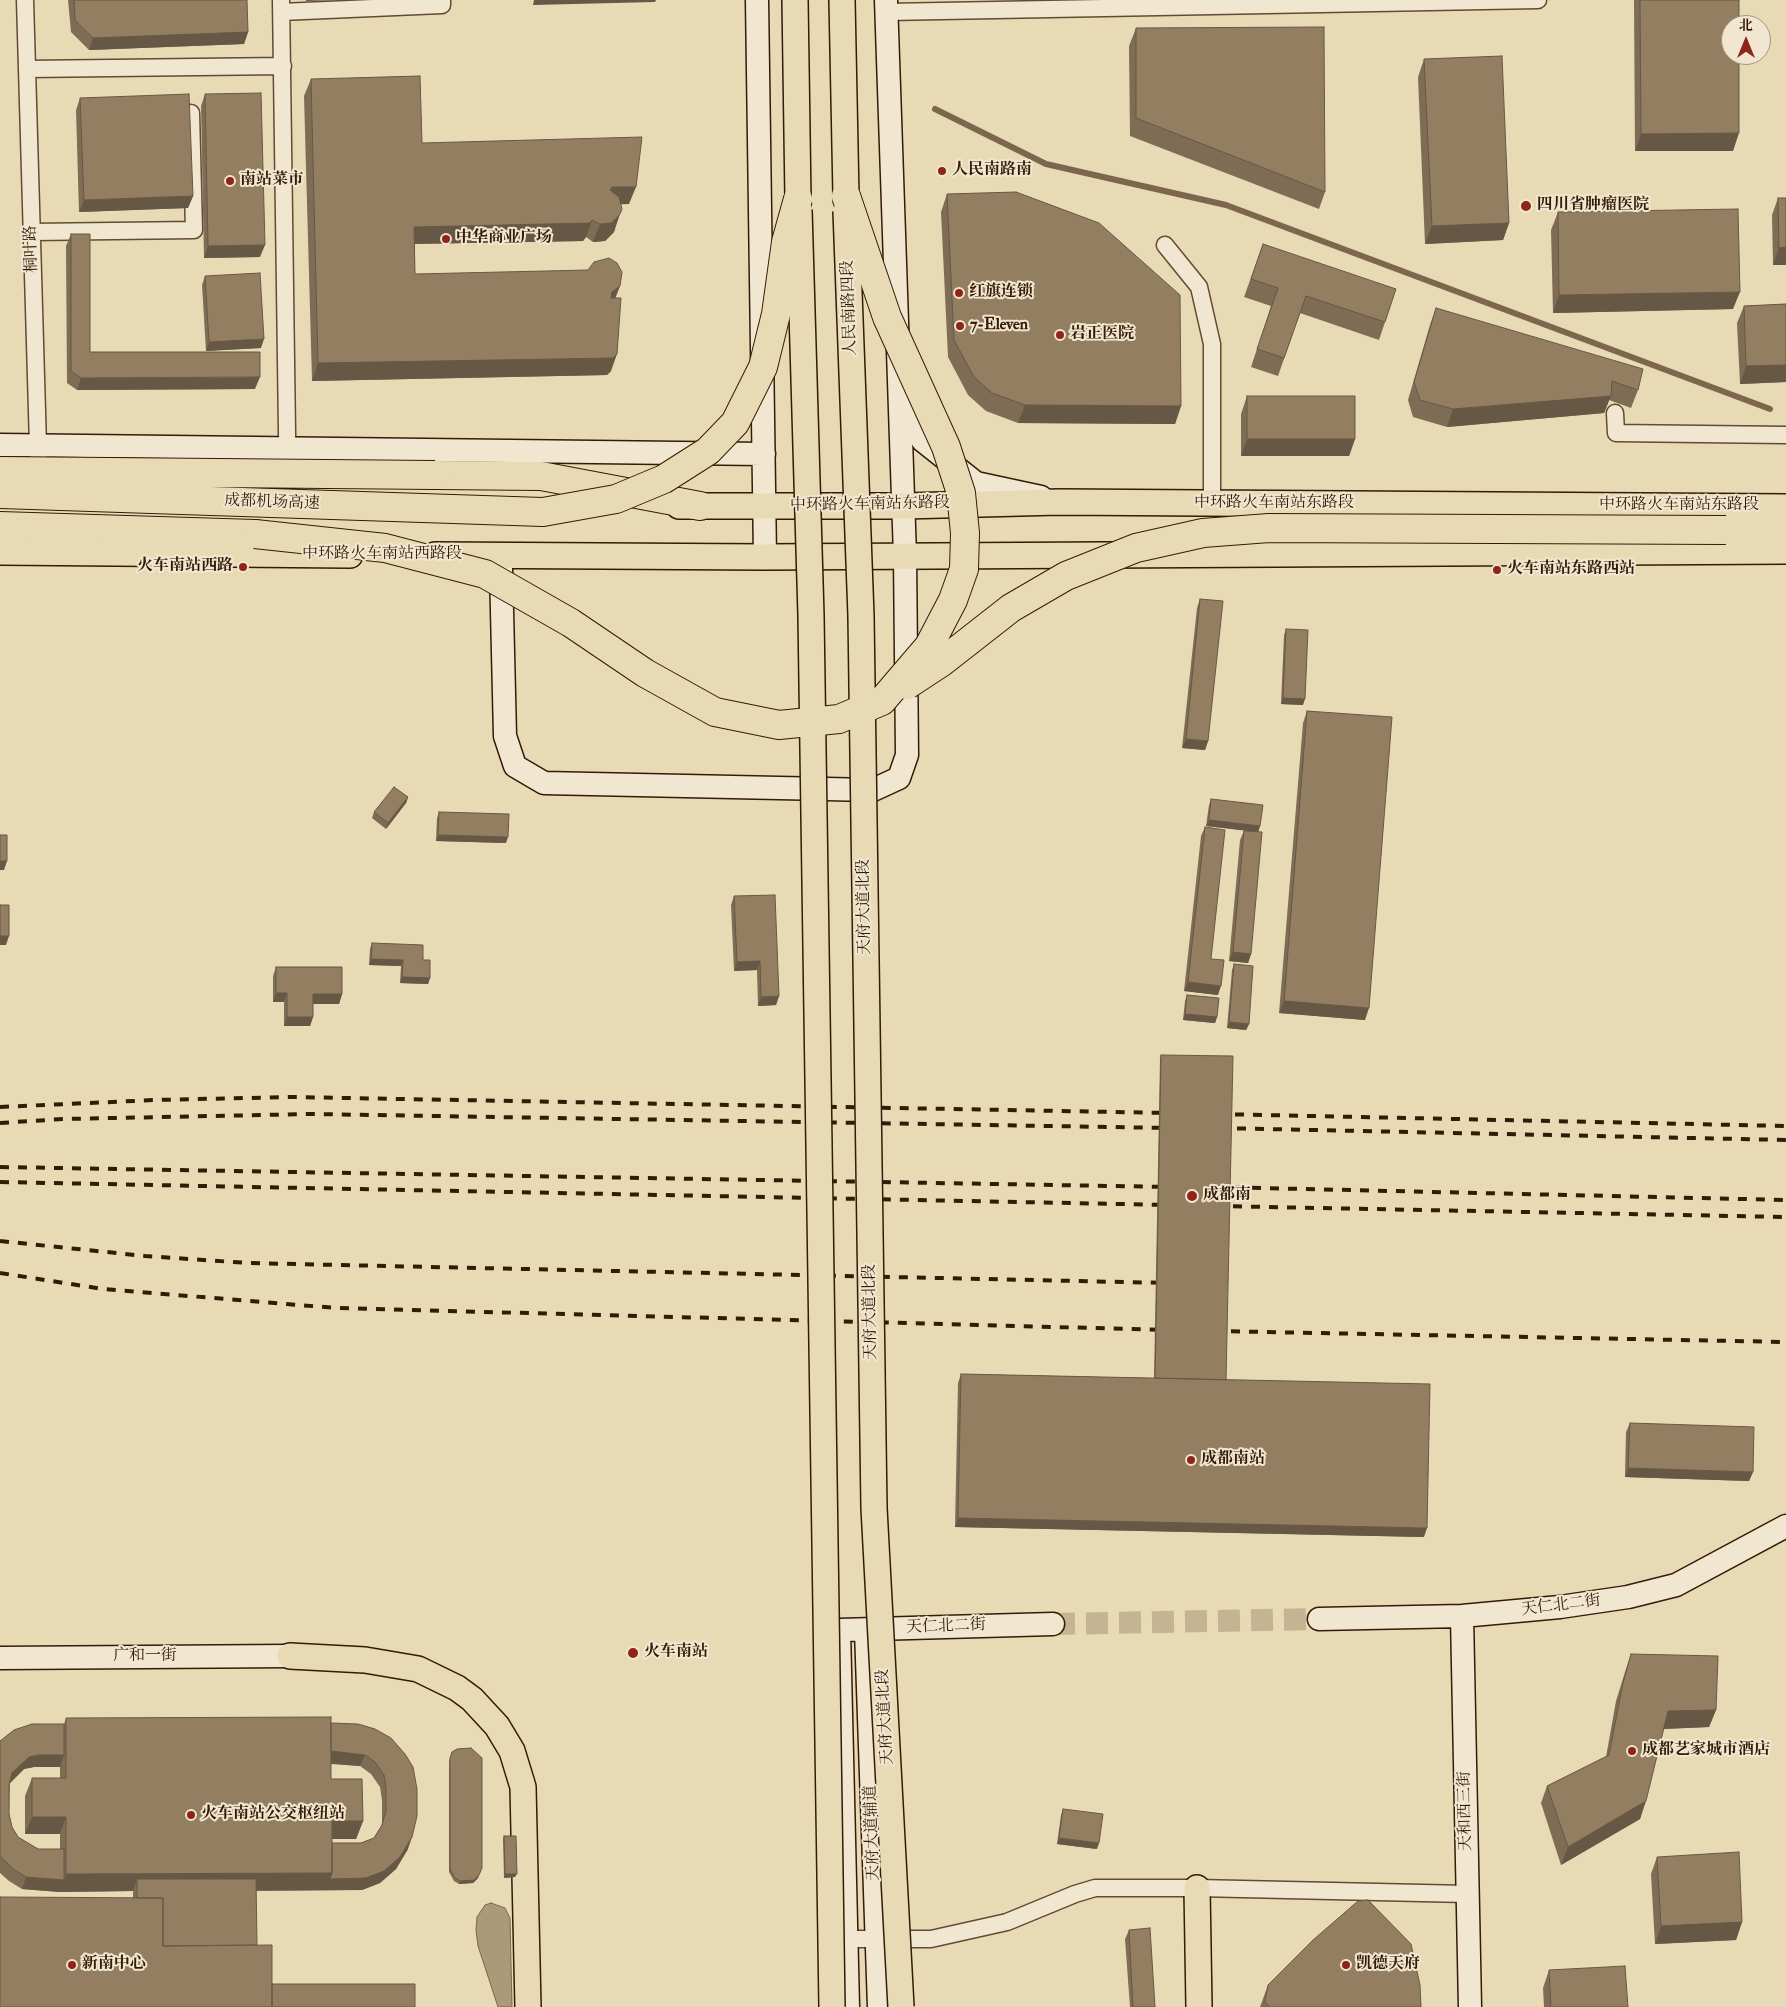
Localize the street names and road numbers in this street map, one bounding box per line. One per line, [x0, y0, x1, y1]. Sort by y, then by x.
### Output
street label: 桐叶路 [22, 225, 42, 273]
street label: 人民南路四段 [839, 260, 861, 356]
street label: 成都机场高速 [224, 492, 320, 514]
street label: 中环路火车南站东路段 [790, 494, 950, 516]
street label: 中环路火车南站东路段 [1194, 494, 1354, 514]
street label: 中环路火车南站东路段 [1599, 496, 1759, 516]
street label: 中环路火车南站西路段 [302, 545, 462, 565]
street label: 天府大道北段 [855, 859, 875, 955]
street label: 天府大道北段 [861, 1264, 881, 1360]
street label: 天仁北二街 [1520, 1592, 1602, 1620]
street label: 天仁北二街 [906, 1616, 986, 1638]
street label: 广和一街 [113, 1647, 177, 1667]
street label: 天府大道北段 [874, 1669, 898, 1765]
street label: 天和西三街 [1456, 1771, 1476, 1851]
street label: 天府大道辅道 [862, 1785, 884, 1881]

